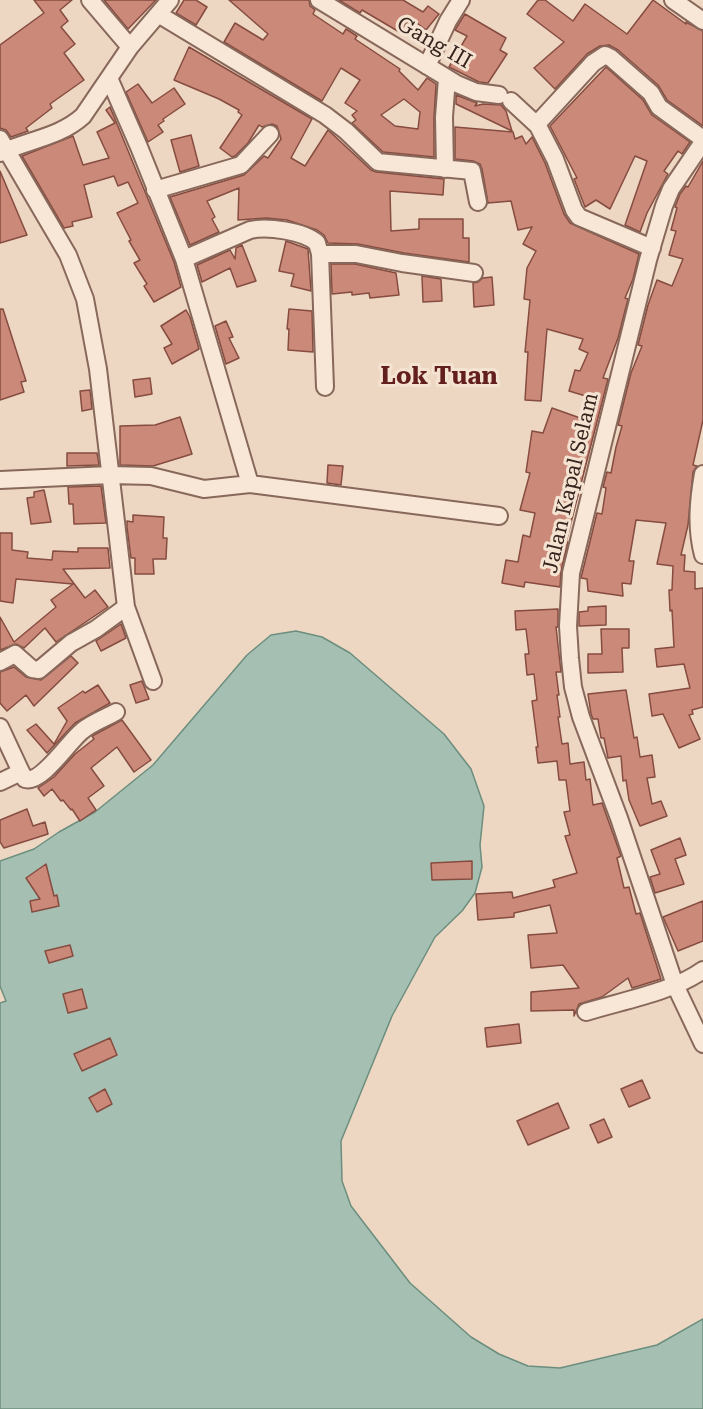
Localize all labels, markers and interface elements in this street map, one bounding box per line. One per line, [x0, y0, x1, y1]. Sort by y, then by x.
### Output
street label: Gang III [392, 11, 476, 75]
district label: Lok Tuan [380, 363, 498, 391]
street label: Jalan Kapal Selam [538, 390, 604, 576]

